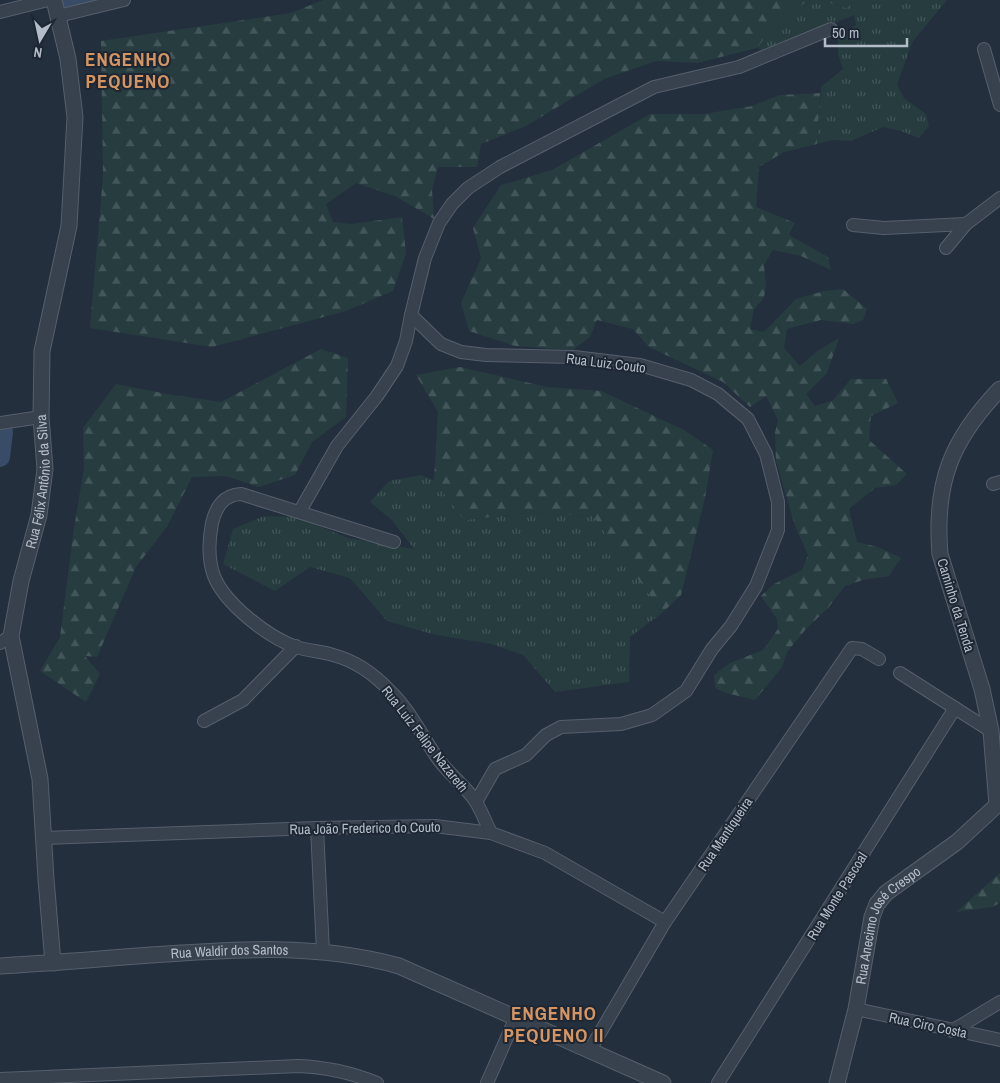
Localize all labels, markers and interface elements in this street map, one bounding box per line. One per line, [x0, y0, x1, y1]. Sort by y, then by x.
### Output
north arrow [15, 15, 65, 65]
scale bar [825, 15, 908, 47]
text: 50 m [832, 22, 859, 43]
text: N [32, 43, 43, 62]
district label: ENGENHO PEQUENO [85, 46, 171, 94]
street label: Rua Luiz Couto [565, 349, 647, 377]
street label: Rua Félix Antônio da Silva [21, 413, 54, 551]
street label: Caminho da Tenda [933, 556, 979, 655]
street label: Rua Luiz Felipe Nazareth [378, 682, 472, 796]
street label: Rua Mantiqueira [694, 793, 757, 874]
street label: Rua João Frederico do Couto [289, 818, 441, 838]
street label: Rua Monte Pascoal [803, 849, 871, 943]
street label: Rua Anecimo José Crespo [851, 862, 924, 986]
street label: Rua Waldir dos Santos [170, 941, 289, 963]
district label: ENGENHO PEQUENO II [504, 1000, 604, 1048]
street label: Rua Ciro Costa [887, 1008, 969, 1042]

